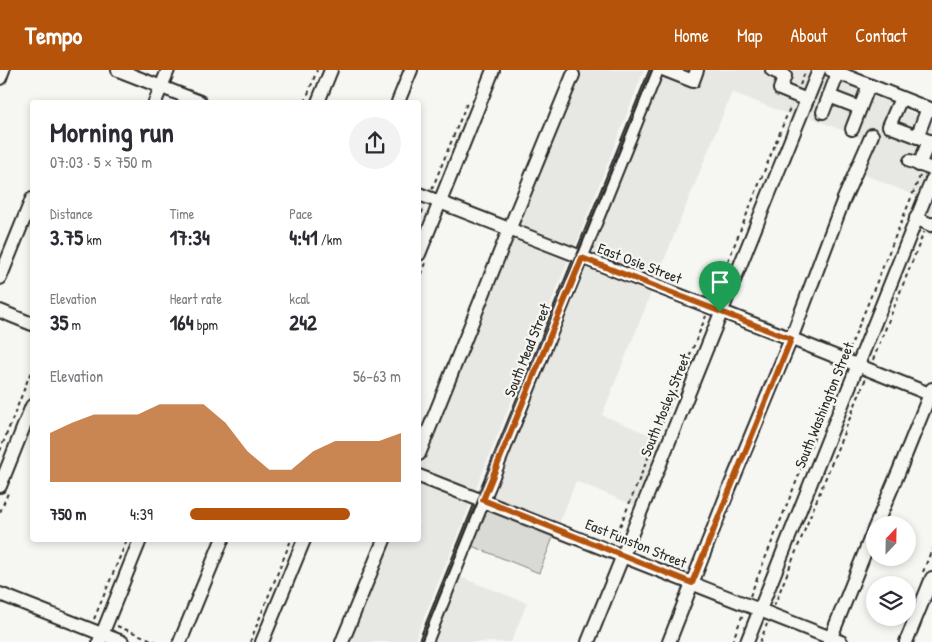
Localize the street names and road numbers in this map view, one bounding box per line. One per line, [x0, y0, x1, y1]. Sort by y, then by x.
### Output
street label: East Osie Street [595, 237, 686, 289]
street label: South Mead Street [499, 299, 556, 400]
street label: South Washington Street [789, 338, 859, 471]
street label: South Mosley Street [635, 350, 696, 460]
street label: East Funston Street [582, 513, 691, 573]

